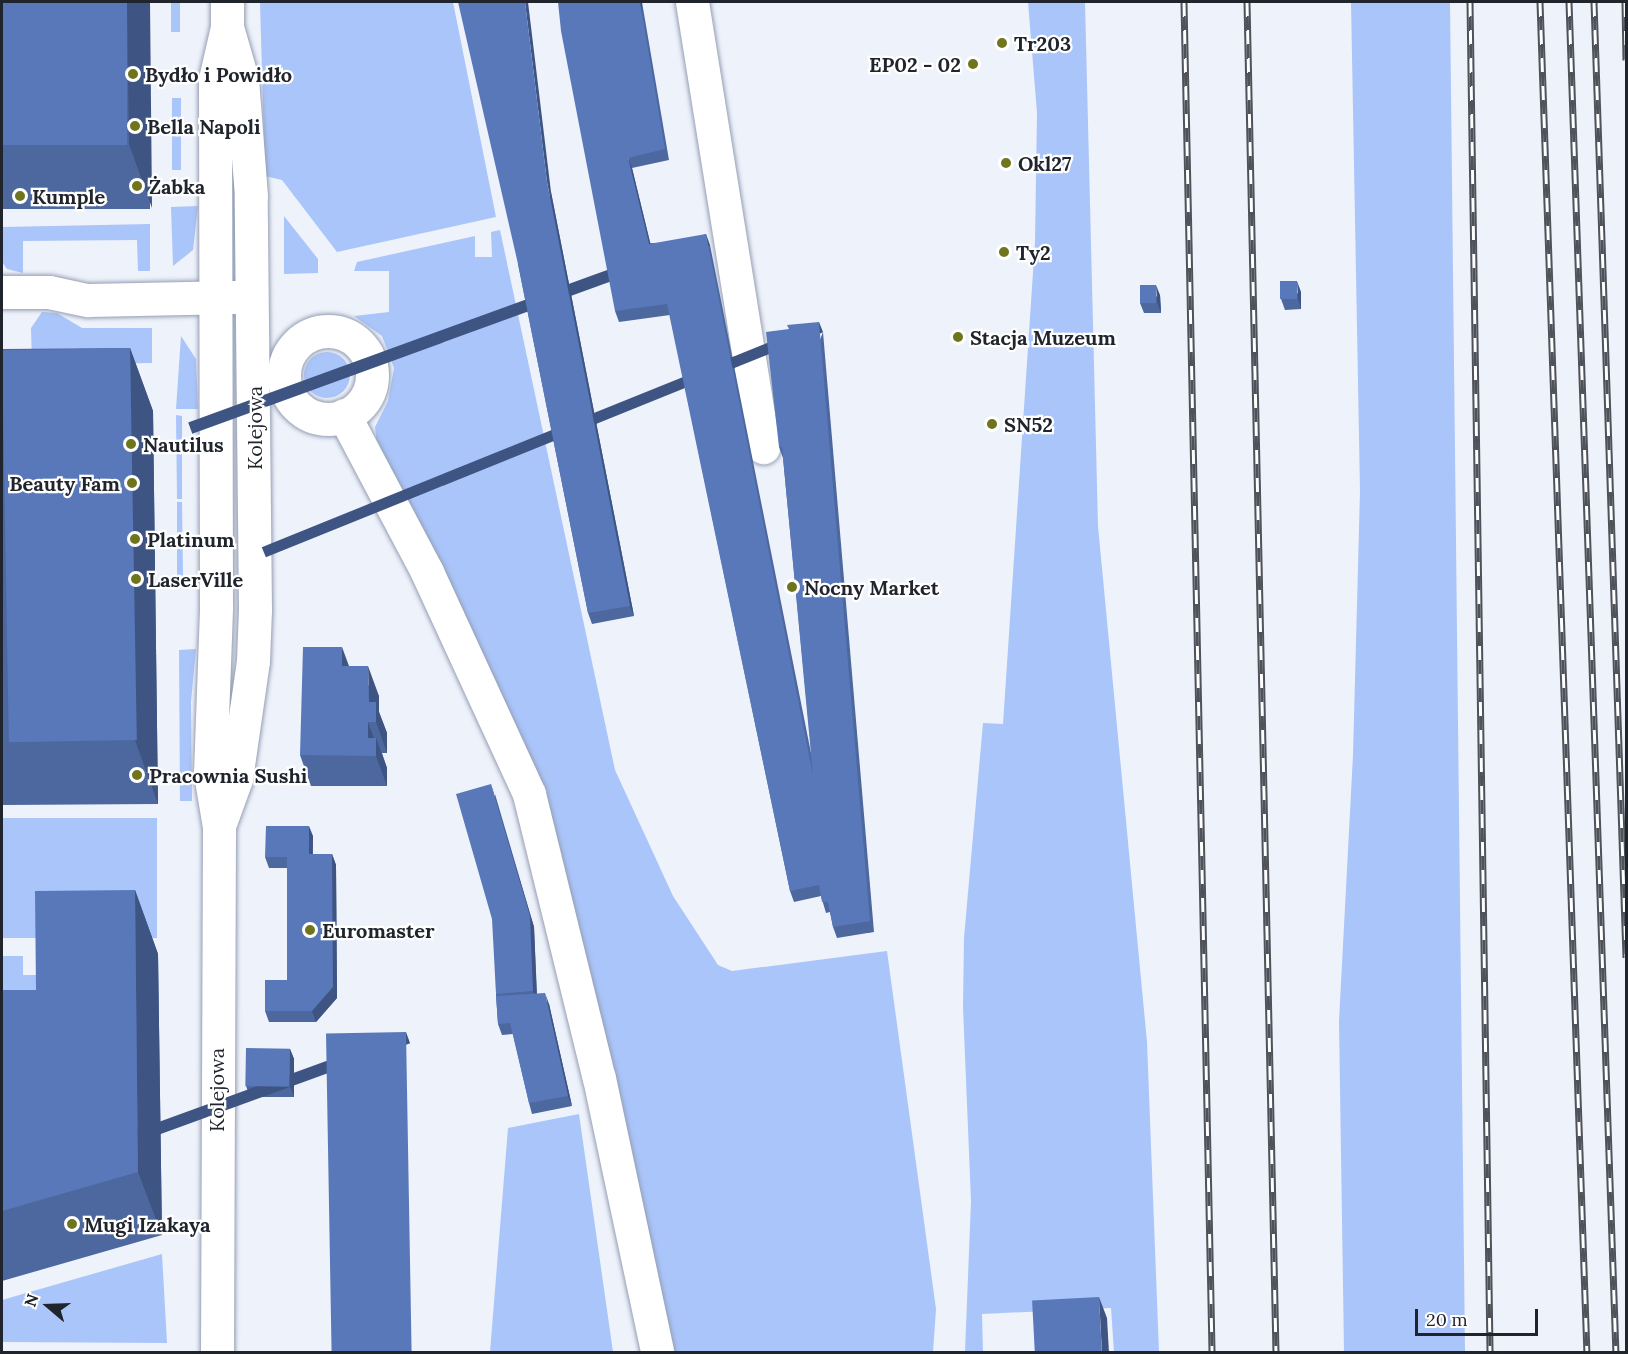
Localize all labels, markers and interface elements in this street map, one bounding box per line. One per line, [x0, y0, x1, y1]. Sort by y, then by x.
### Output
place label: Tr203 [1014, 31, 1071, 55]
marker: Tr203 [995, 36, 1009, 50]
place label: EP02 - 02 [869, 52, 961, 76]
marker: EP02 - 02 [966, 57, 980, 71]
place label: Bydło i Powidło [145, 62, 292, 86]
marker: Bydło i Powidło [126, 67, 140, 81]
place label: Bella Napoli [147, 114, 261, 138]
marker: Bella Napoli [128, 119, 142, 133]
place label: Okl27 [1018, 151, 1071, 175]
marker: Okl27 [999, 156, 1013, 170]
place label: Żabka [149, 174, 205, 198]
marker: Żabka [130, 179, 144, 193]
place label: Kumple [32, 184, 105, 208]
marker: Kumple [13, 189, 27, 203]
place label: Ty2 [1016, 240, 1051, 264]
marker: Ty2 [997, 245, 1011, 259]
place label: Stacja Muzeum [970, 325, 1116, 349]
marker: Stacja Muzeum [951, 330, 965, 344]
street label: Kolejowa [242, 386, 266, 470]
place label: SN52 [1004, 412, 1053, 436]
marker: SN52 [985, 417, 999, 431]
place label: Nautilus [143, 432, 224, 456]
marker: Nautilus [124, 437, 138, 451]
place label: Beauty Fam [9, 471, 120, 495]
marker: Beauty Fam [125, 476, 139, 490]
place label: Platinum [147, 527, 235, 551]
marker: Platinum [128, 532, 142, 546]
place label: LaserVille [148, 567, 243, 591]
marker: LaserVille [129, 572, 143, 586]
place label: Nocny Market [804, 575, 939, 599]
marker: Nocny Market [785, 580, 799, 594]
place label: Pracownia Sushi [149, 763, 307, 787]
marker: Pracownia Sushi [130, 768, 144, 782]
place label: Euromaster [322, 918, 435, 942]
marker: Euromaster [303, 923, 317, 937]
street label: Kolejowa [204, 1048, 228, 1132]
place label: Mugi Izakaya [84, 1212, 210, 1236]
marker: Mugi Izakaya [65, 1217, 79, 1231]
north arrow [18, 1276, 78, 1336]
text: N [20, 1291, 42, 1309]
scale bar [1418, 1297, 1541, 1335]
text: 20 m [1426, 1308, 1468, 1331]

